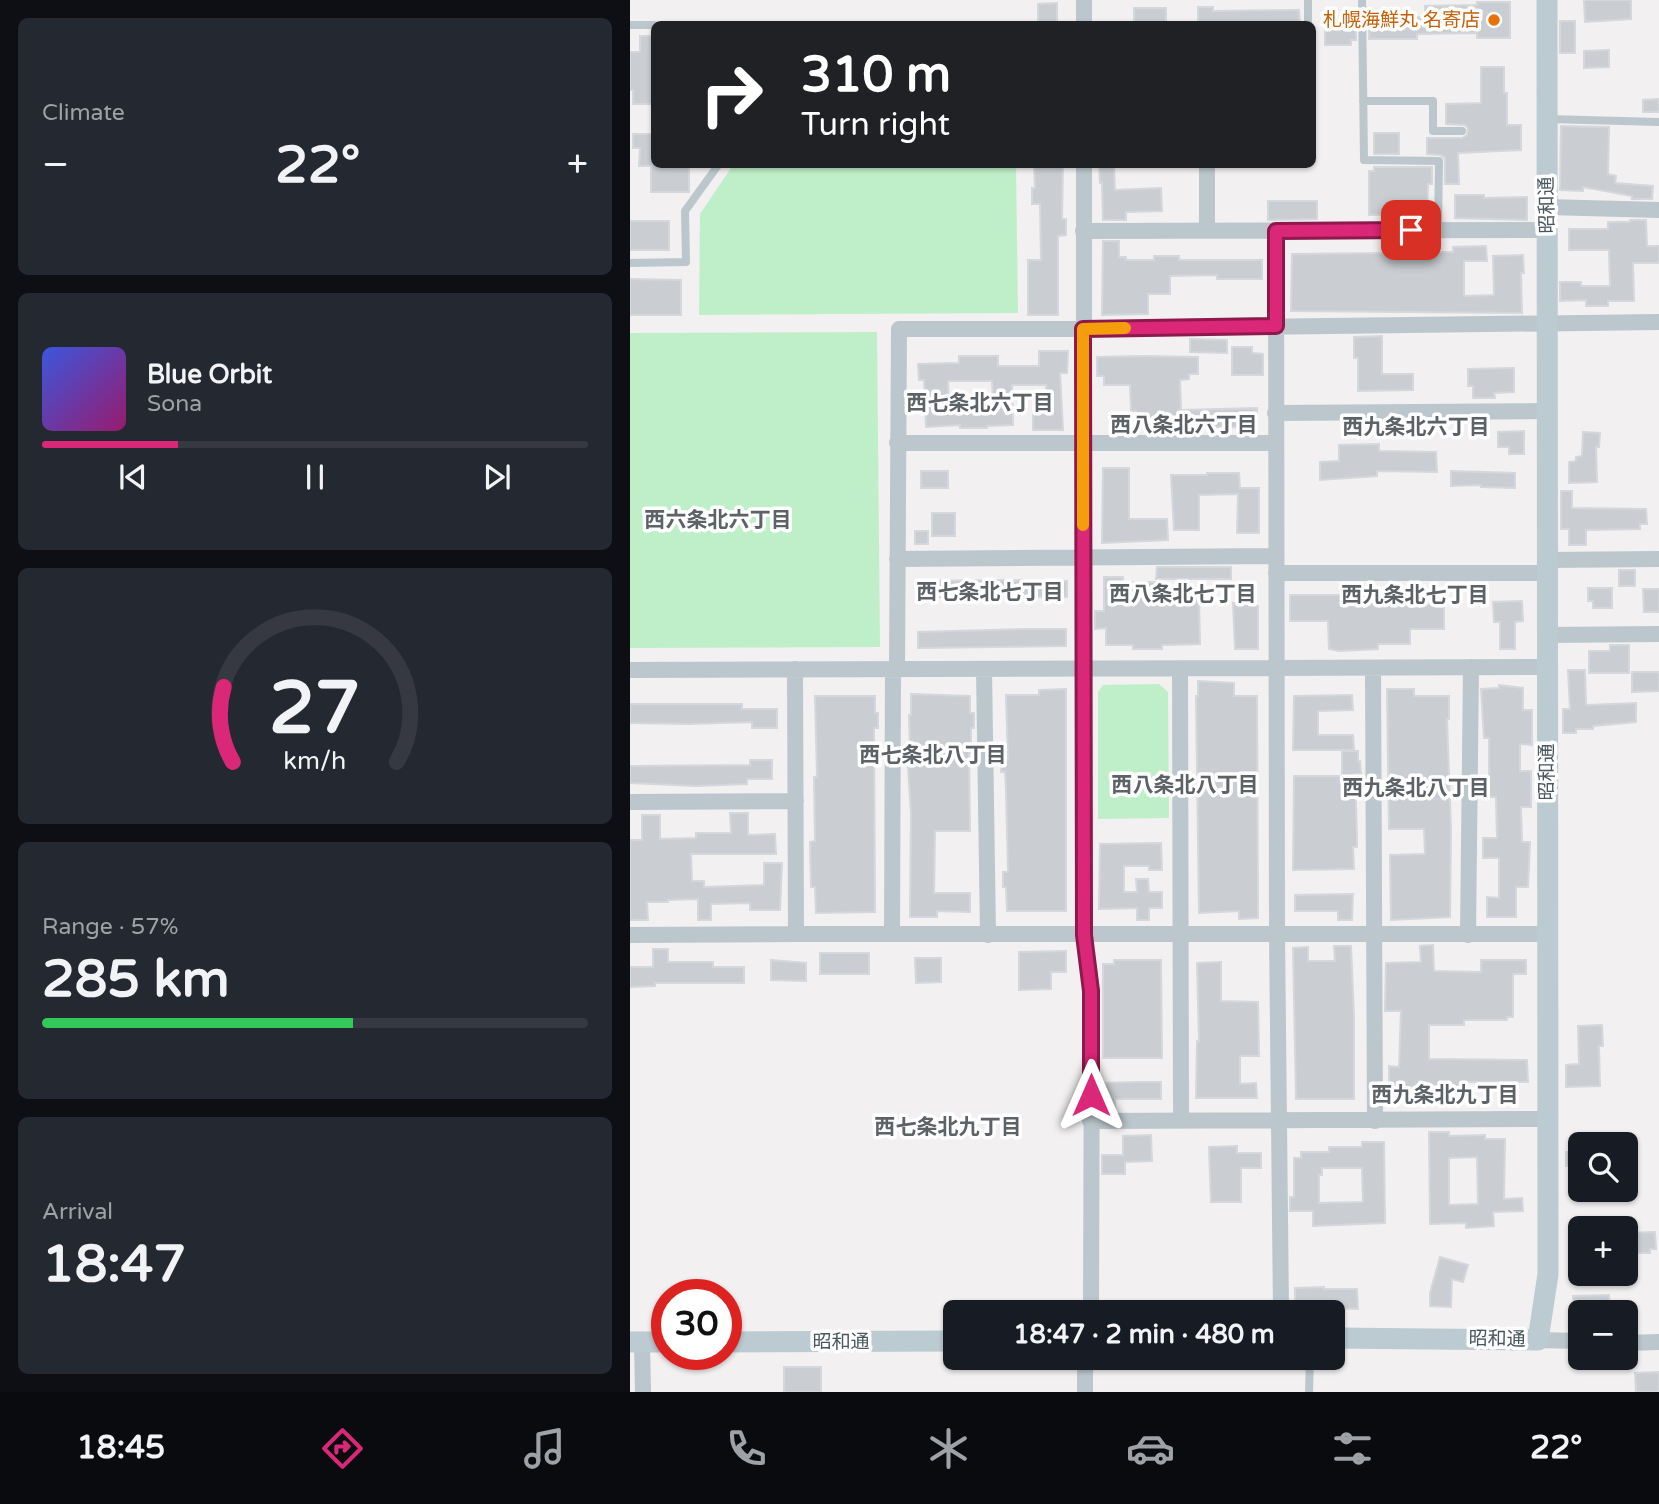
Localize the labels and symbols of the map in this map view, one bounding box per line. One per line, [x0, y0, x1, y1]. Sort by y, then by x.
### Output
place label: 札幌海鮮丸 名寄店 [1323, 9, 1480, 31]
marker: 札幌海鮮丸 名寄店 [1486, 12, 1502, 28]
street label: 昭和通 [1536, 176, 1558, 234]
pin [1381, 200, 1441, 260]
district label: 西七条北六丁目 [907, 391, 1054, 416]
district label: 西八条北六丁目 [1111, 413, 1258, 438]
district label: 西九条北六丁目 [1343, 415, 1490, 440]
district label: 西六条北六丁目 [645, 508, 792, 533]
district label: 西七条北七丁目 [917, 580, 1064, 605]
district label: 西八条北七丁目 [1110, 582, 1257, 607]
district label: 西九条北七丁目 [1342, 583, 1489, 608]
district label: 西七条北八丁目 [860, 743, 1007, 768]
street label: 昭和通 [1536, 743, 1558, 801]
district label: 西八条北八丁目 [1112, 773, 1259, 798]
district label: 西九条北八丁目 [1343, 776, 1490, 801]
position arrow [1054, 1058, 1128, 1132]
district label: 西九条北九丁目 [1372, 1083, 1519, 1108]
district label: 西七条北九丁目 [875, 1115, 1022, 1140]
speed limit sign: 30 [651, 1279, 742, 1370]
street label: 昭和通 [1468, 1328, 1526, 1350]
street label: 昭和通 [812, 1331, 870, 1353]

